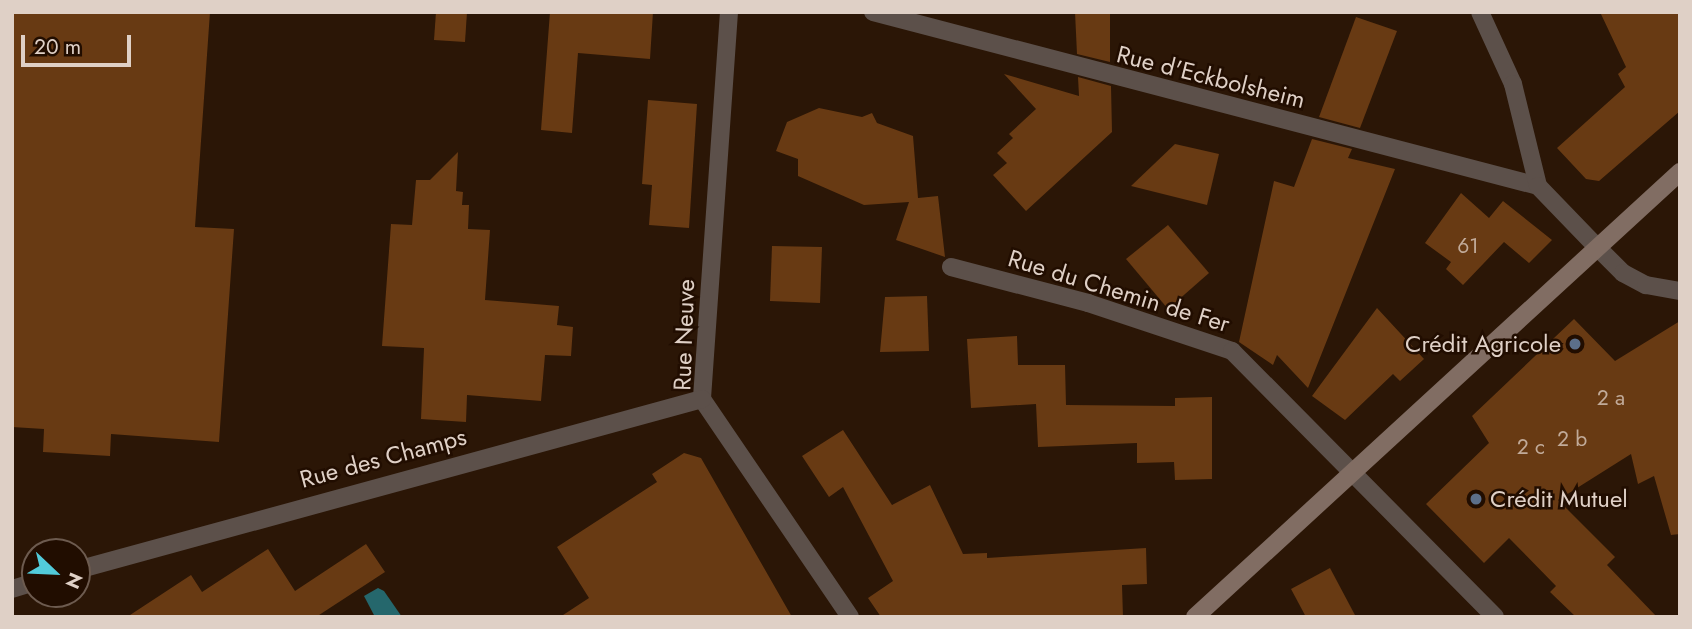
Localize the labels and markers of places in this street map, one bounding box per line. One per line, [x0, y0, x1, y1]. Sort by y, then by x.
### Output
place label: Crédit Agricole [1405, 330, 1561, 358]
marker: Crédit Agricole [1567, 336, 1583, 352]
place label: Crédit Mutuel [1490, 485, 1628, 513]
marker: Crédit Mutuel [1468, 491, 1484, 507]

